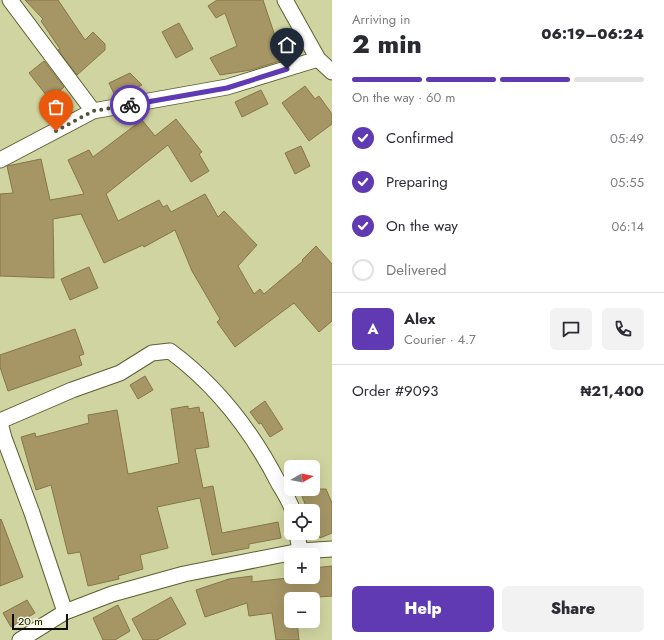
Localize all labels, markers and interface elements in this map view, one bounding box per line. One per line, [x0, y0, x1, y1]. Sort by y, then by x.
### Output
text: Arriving in [352, 10, 410, 29]
text: 06:19–06:24 [541, 23, 644, 45]
text: 2 min [352, 25, 422, 63]
pin [270, 28, 304, 69]
icon: home [276, 34, 298, 56]
courier [110, 85, 150, 125]
text: On the way · 60 m [352, 88, 455, 107]
pin [39, 90, 73, 131]
icon: bike [119, 94, 141, 116]
icon: bag [45, 96, 67, 118]
icon: check [352, 127, 374, 149]
text: Confirmed [386, 127, 454, 149]
text: 05:49 [610, 129, 644, 148]
icon: check [352, 171, 374, 193]
text: Preparing [386, 171, 448, 193]
text: 05:55 [610, 173, 644, 192]
icon: check [352, 215, 374, 237]
text: On the way [386, 215, 458, 237]
text: 06:14 [611, 217, 644, 236]
text: Delivered [386, 259, 447, 281]
text: Alex [404, 308, 435, 330]
button: chat [550, 308, 592, 350]
button: phone [602, 308, 644, 350]
text: A [367, 318, 379, 340]
text: Courier · 4.7 [404, 330, 476, 349]
text: Order #9093 [352, 380, 438, 402]
text: ₦21,400 [581, 380, 644, 402]
north arrow [284, 460, 320, 496]
map controls [284, 460, 320, 628]
button: locate [284, 504, 320, 540]
button: + [284, 548, 320, 584]
button: Help [352, 586, 494, 632]
button: Share [502, 586, 644, 632]
button: − [284, 592, 320, 628]
scale bar [12, 612, 68, 631]
text: 20 m [18, 613, 43, 629]

